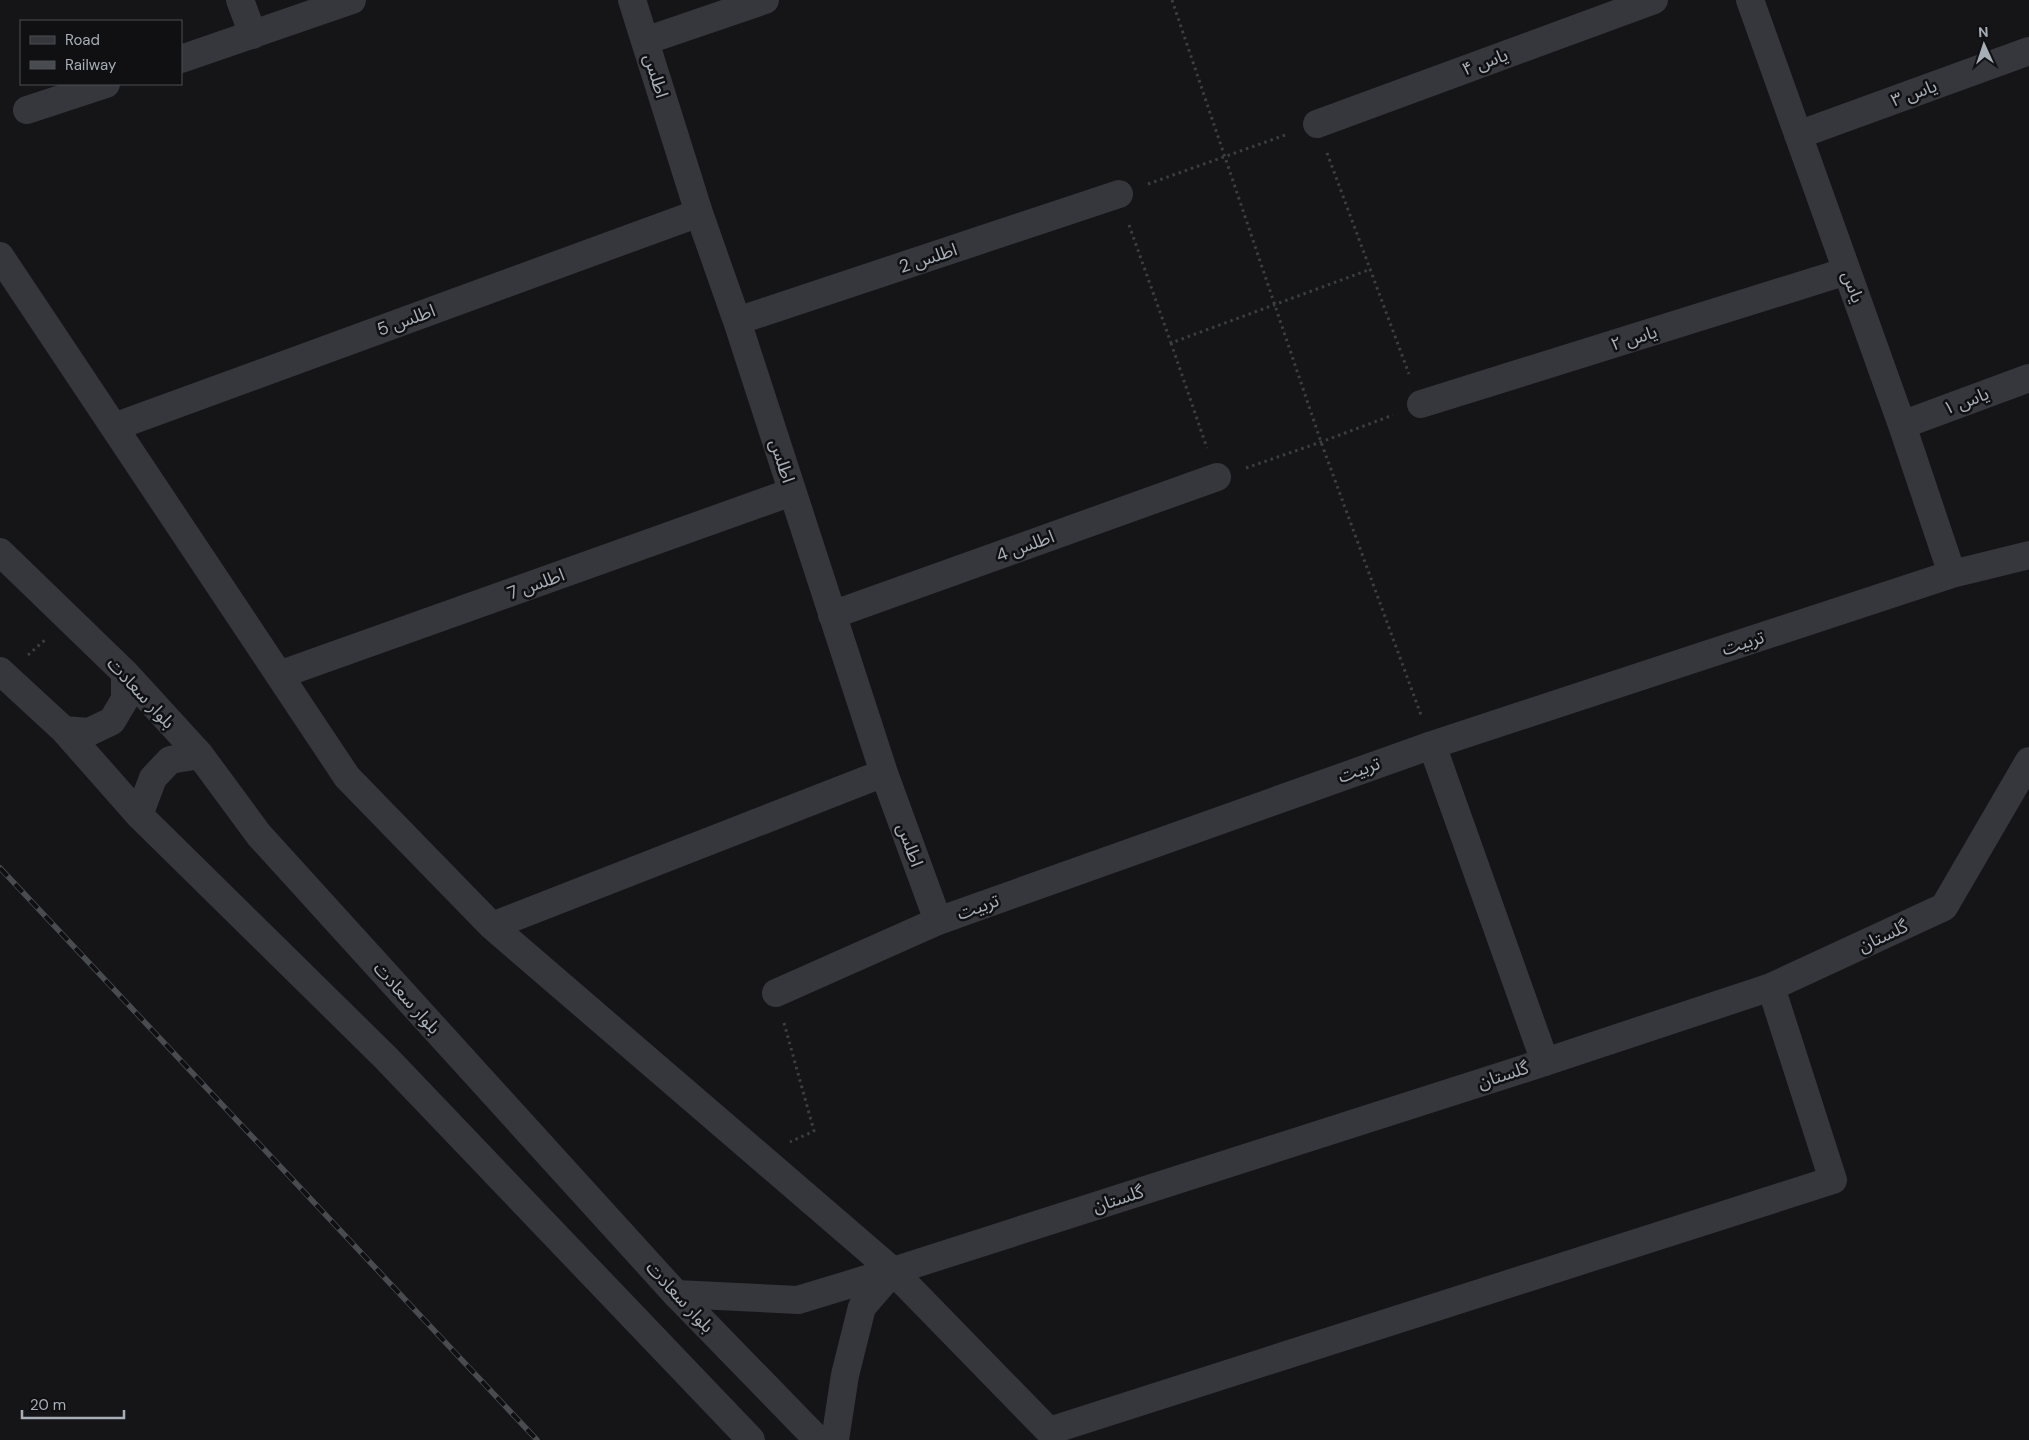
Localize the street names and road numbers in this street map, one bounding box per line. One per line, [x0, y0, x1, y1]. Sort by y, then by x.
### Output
street label: یاس ۴ [1459, 43, 1511, 81]
street label: اطلس [638, 51, 674, 101]
street label: یاس ۳ [1888, 74, 1940, 112]
street label: اطلس 2 [896, 237, 960, 279]
street label: یاس [1836, 268, 1870, 306]
street label: اطلس 5 [373, 298, 439, 342]
street label: یاس ۲ [1608, 320, 1660, 356]
street label: یاس ۱ [1940, 381, 1992, 421]
street label: اطلس [764, 436, 800, 486]
street label: اطلس 4 [992, 524, 1058, 568]
street label: اطلس 7 [504, 563, 568, 605]
street label: تربیت [1719, 625, 1767, 661]
street label: بلوار سعادت [102, 652, 180, 734]
street label: تربیت [1335, 751, 1383, 789]
street label: اطلس [891, 820, 929, 870]
street label: تربیت [954, 888, 1002, 926]
street label: گلستان [1854, 914, 1912, 958]
street label: بلوار سعادت [368, 957, 446, 1039]
street label: گلستان [1474, 1055, 1532, 1095]
street label: گلستان [1089, 1179, 1147, 1219]
street label: بلوار سعادت [641, 1256, 719, 1338]

